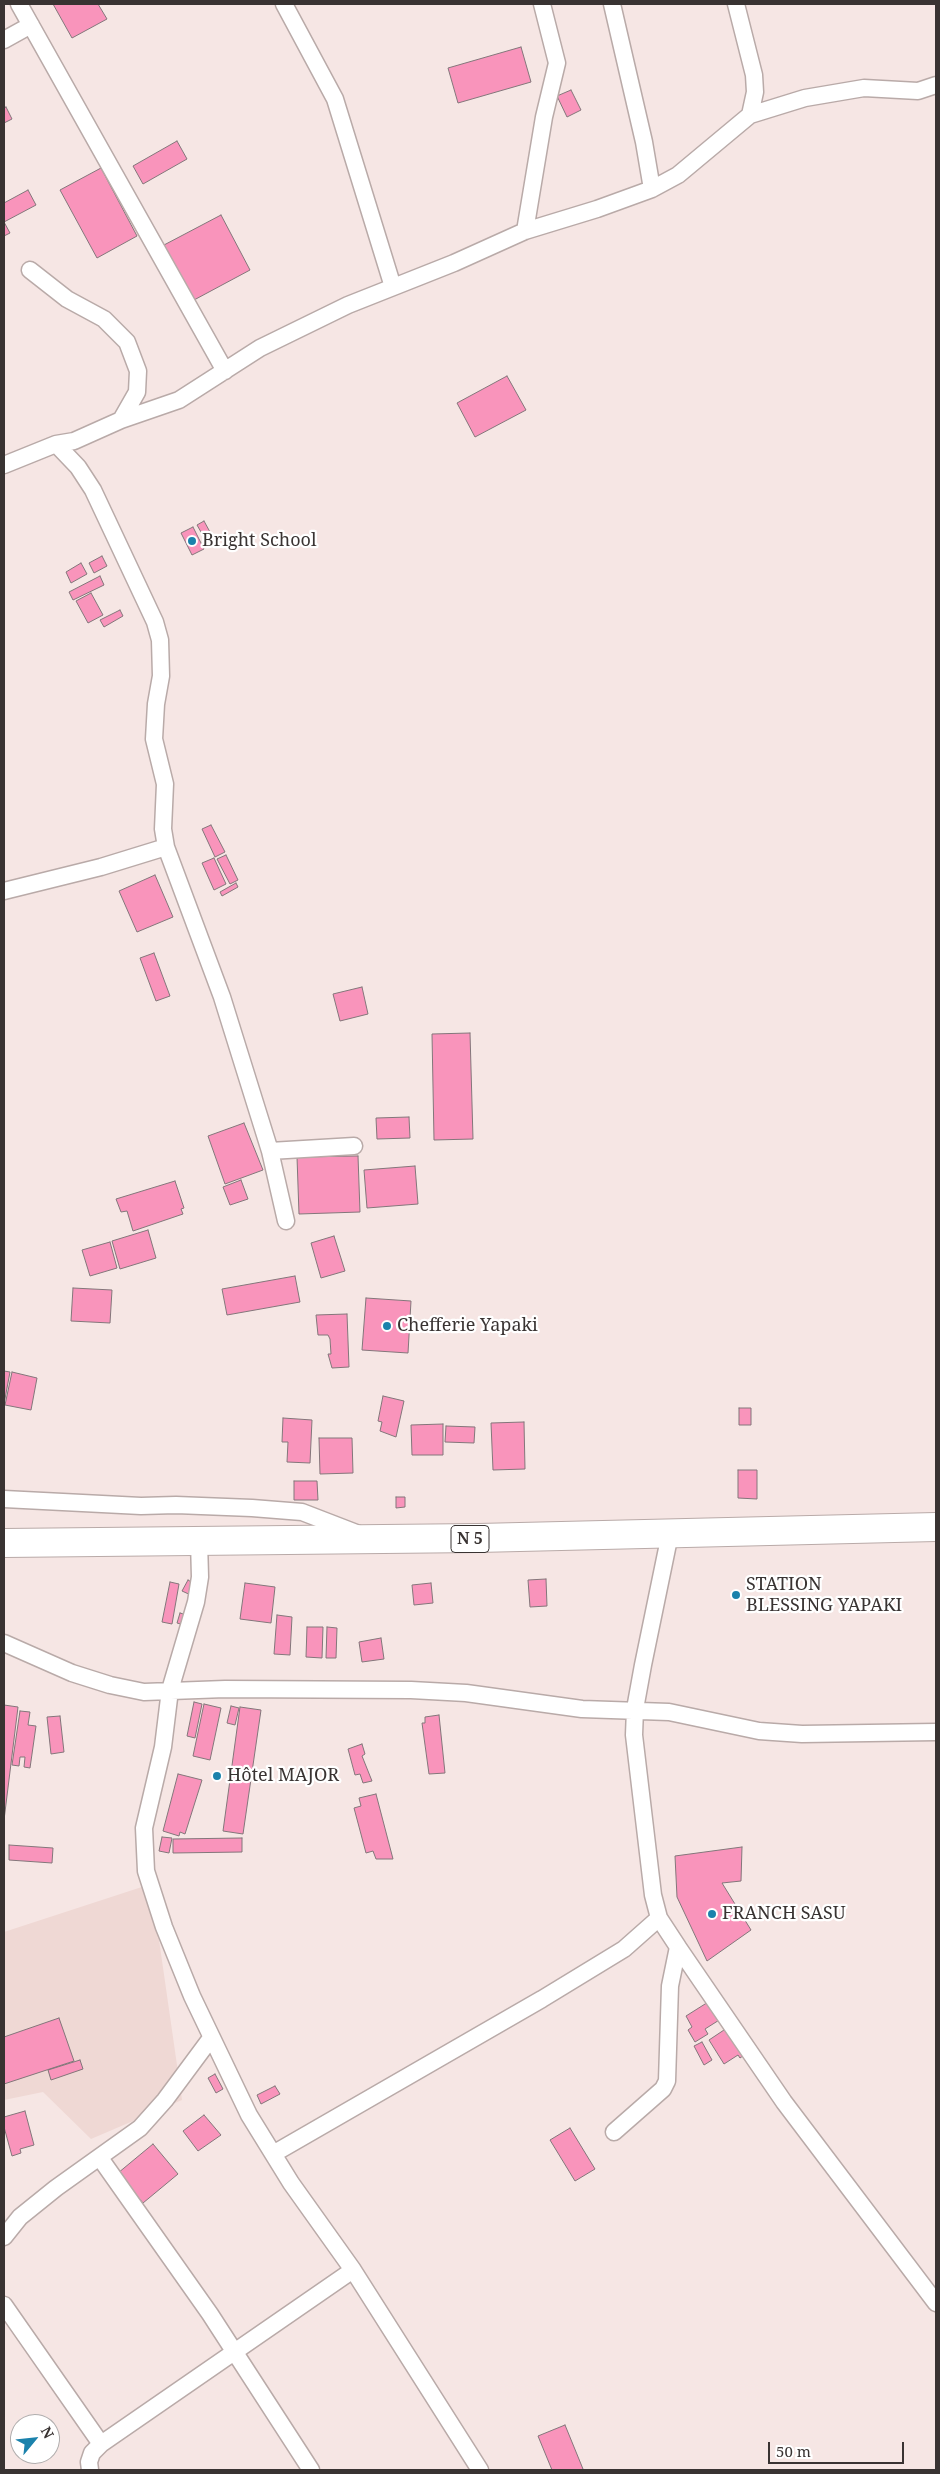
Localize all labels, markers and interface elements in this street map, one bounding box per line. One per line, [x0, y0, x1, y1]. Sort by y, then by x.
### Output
place label: Bright School [202, 530, 317, 552]
marker: Bright School [186, 535, 198, 547]
place label: Chefferie Yapaki [397, 1315, 538, 1337]
marker: Chefferie Yapaki [381, 1320, 393, 1332]
road number: N 5 [451, 1526, 489, 1552]
place label: STATION BLESSING YAPAKI [746, 1574, 902, 1616]
marker: STATION BLESSING YAPAKI [730, 1589, 742, 1601]
place label: Hôtel MAJOR [227, 1765, 339, 1787]
marker: Hôtel MAJOR [211, 1770, 223, 1782]
place label: FRANCH SASU [722, 1903, 846, 1925]
marker: FRANCH SASU [706, 1908, 718, 1920]
north arrow [10, 2414, 60, 2464]
text: N [37, 2423, 59, 2442]
scale bar [770, 2432, 906, 2464]
text: 50 m [776, 2441, 811, 2461]

